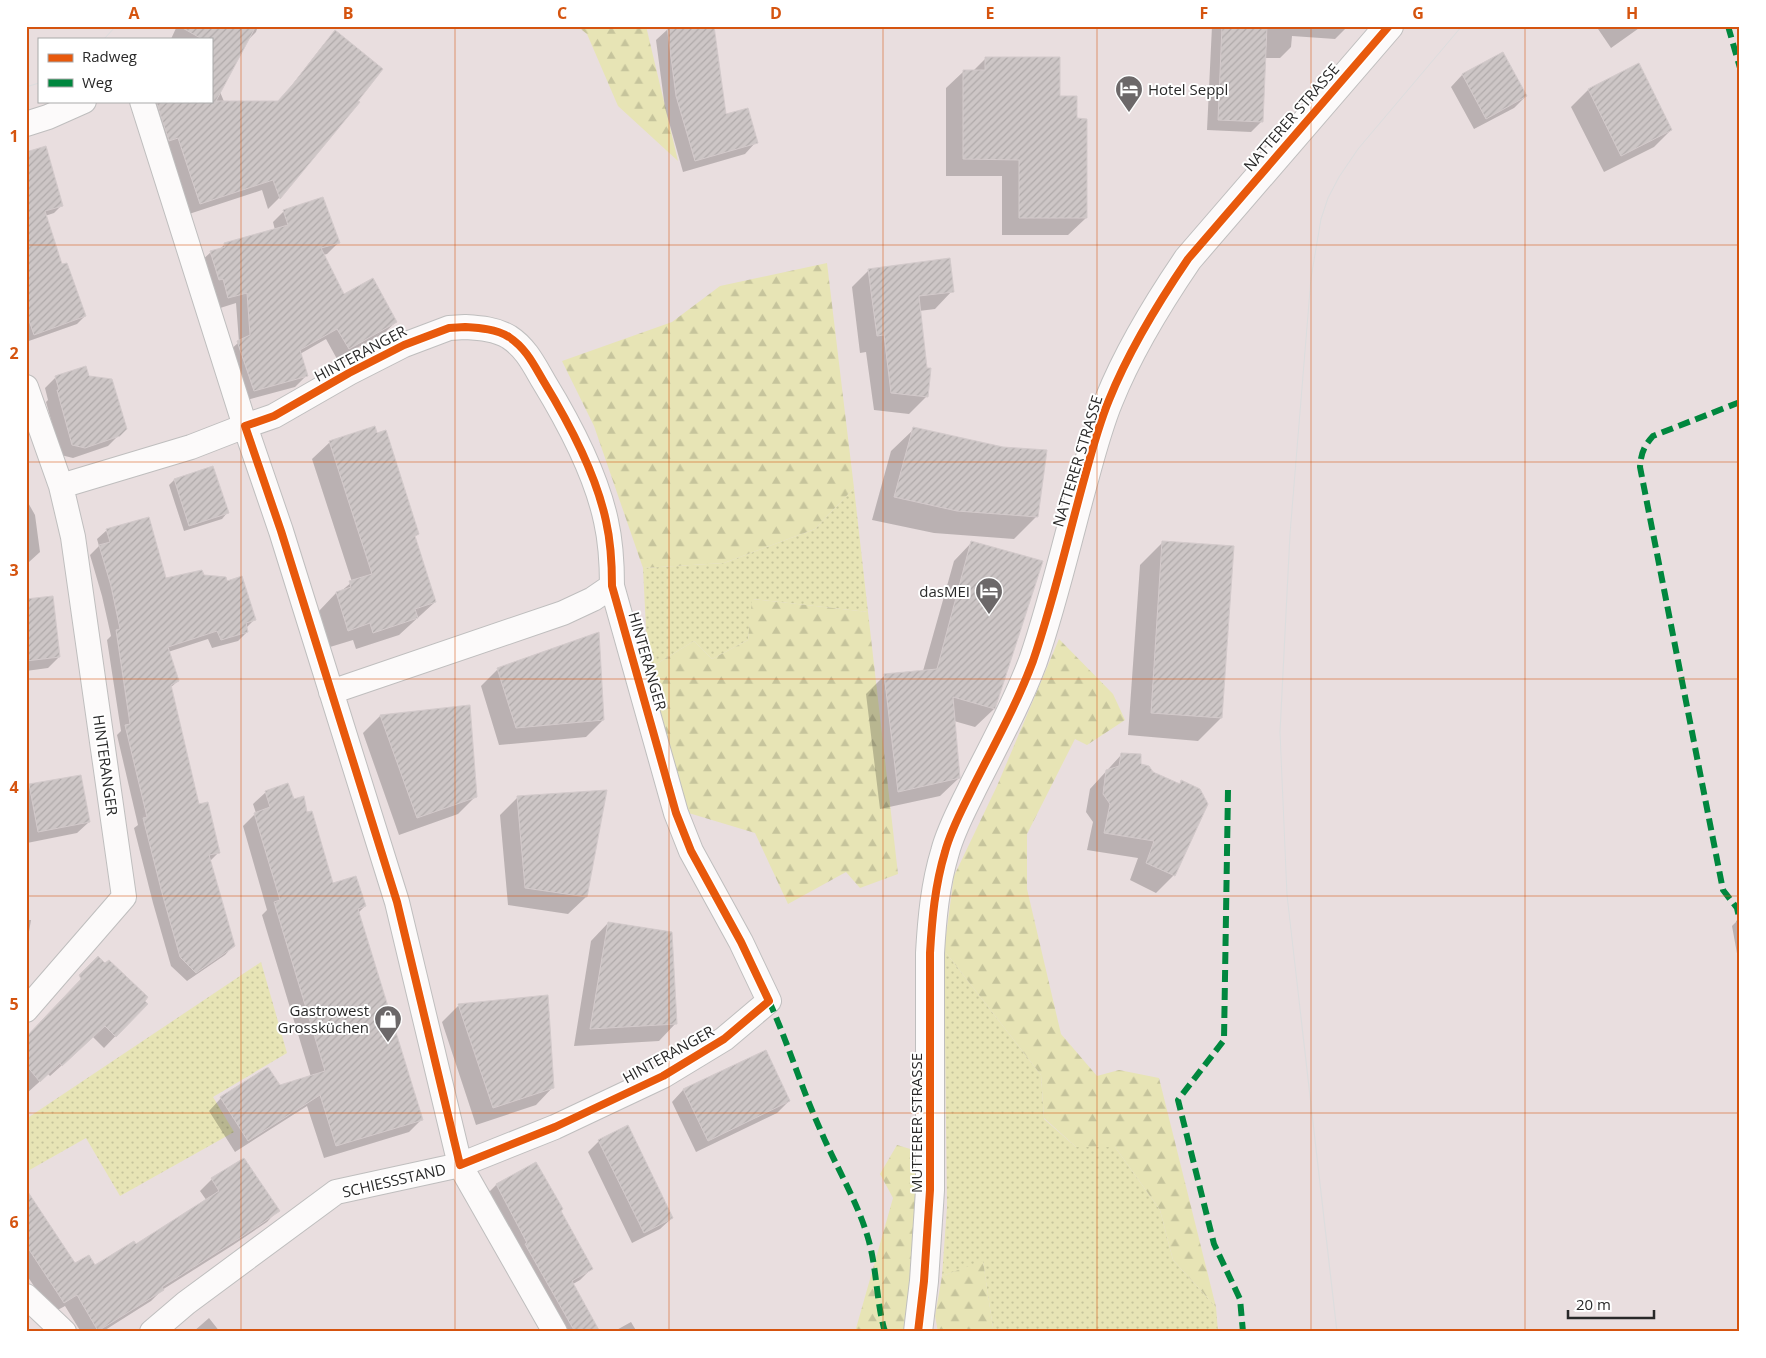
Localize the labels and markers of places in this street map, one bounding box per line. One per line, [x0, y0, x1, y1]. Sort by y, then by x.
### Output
hotel icon: Hotel Seppl [1114, 74, 1144, 113]
place label: Hotel Seppl [1148, 79, 1228, 99]
hotel icon: dasMEI [974, 576, 1004, 615]
place label: dasMEI [919, 581, 970, 601]
place label: Gastrowest Grossküchen [278, 1000, 369, 1037]
shop icon: Gastrowest Grossküchen [373, 1004, 403, 1043]

